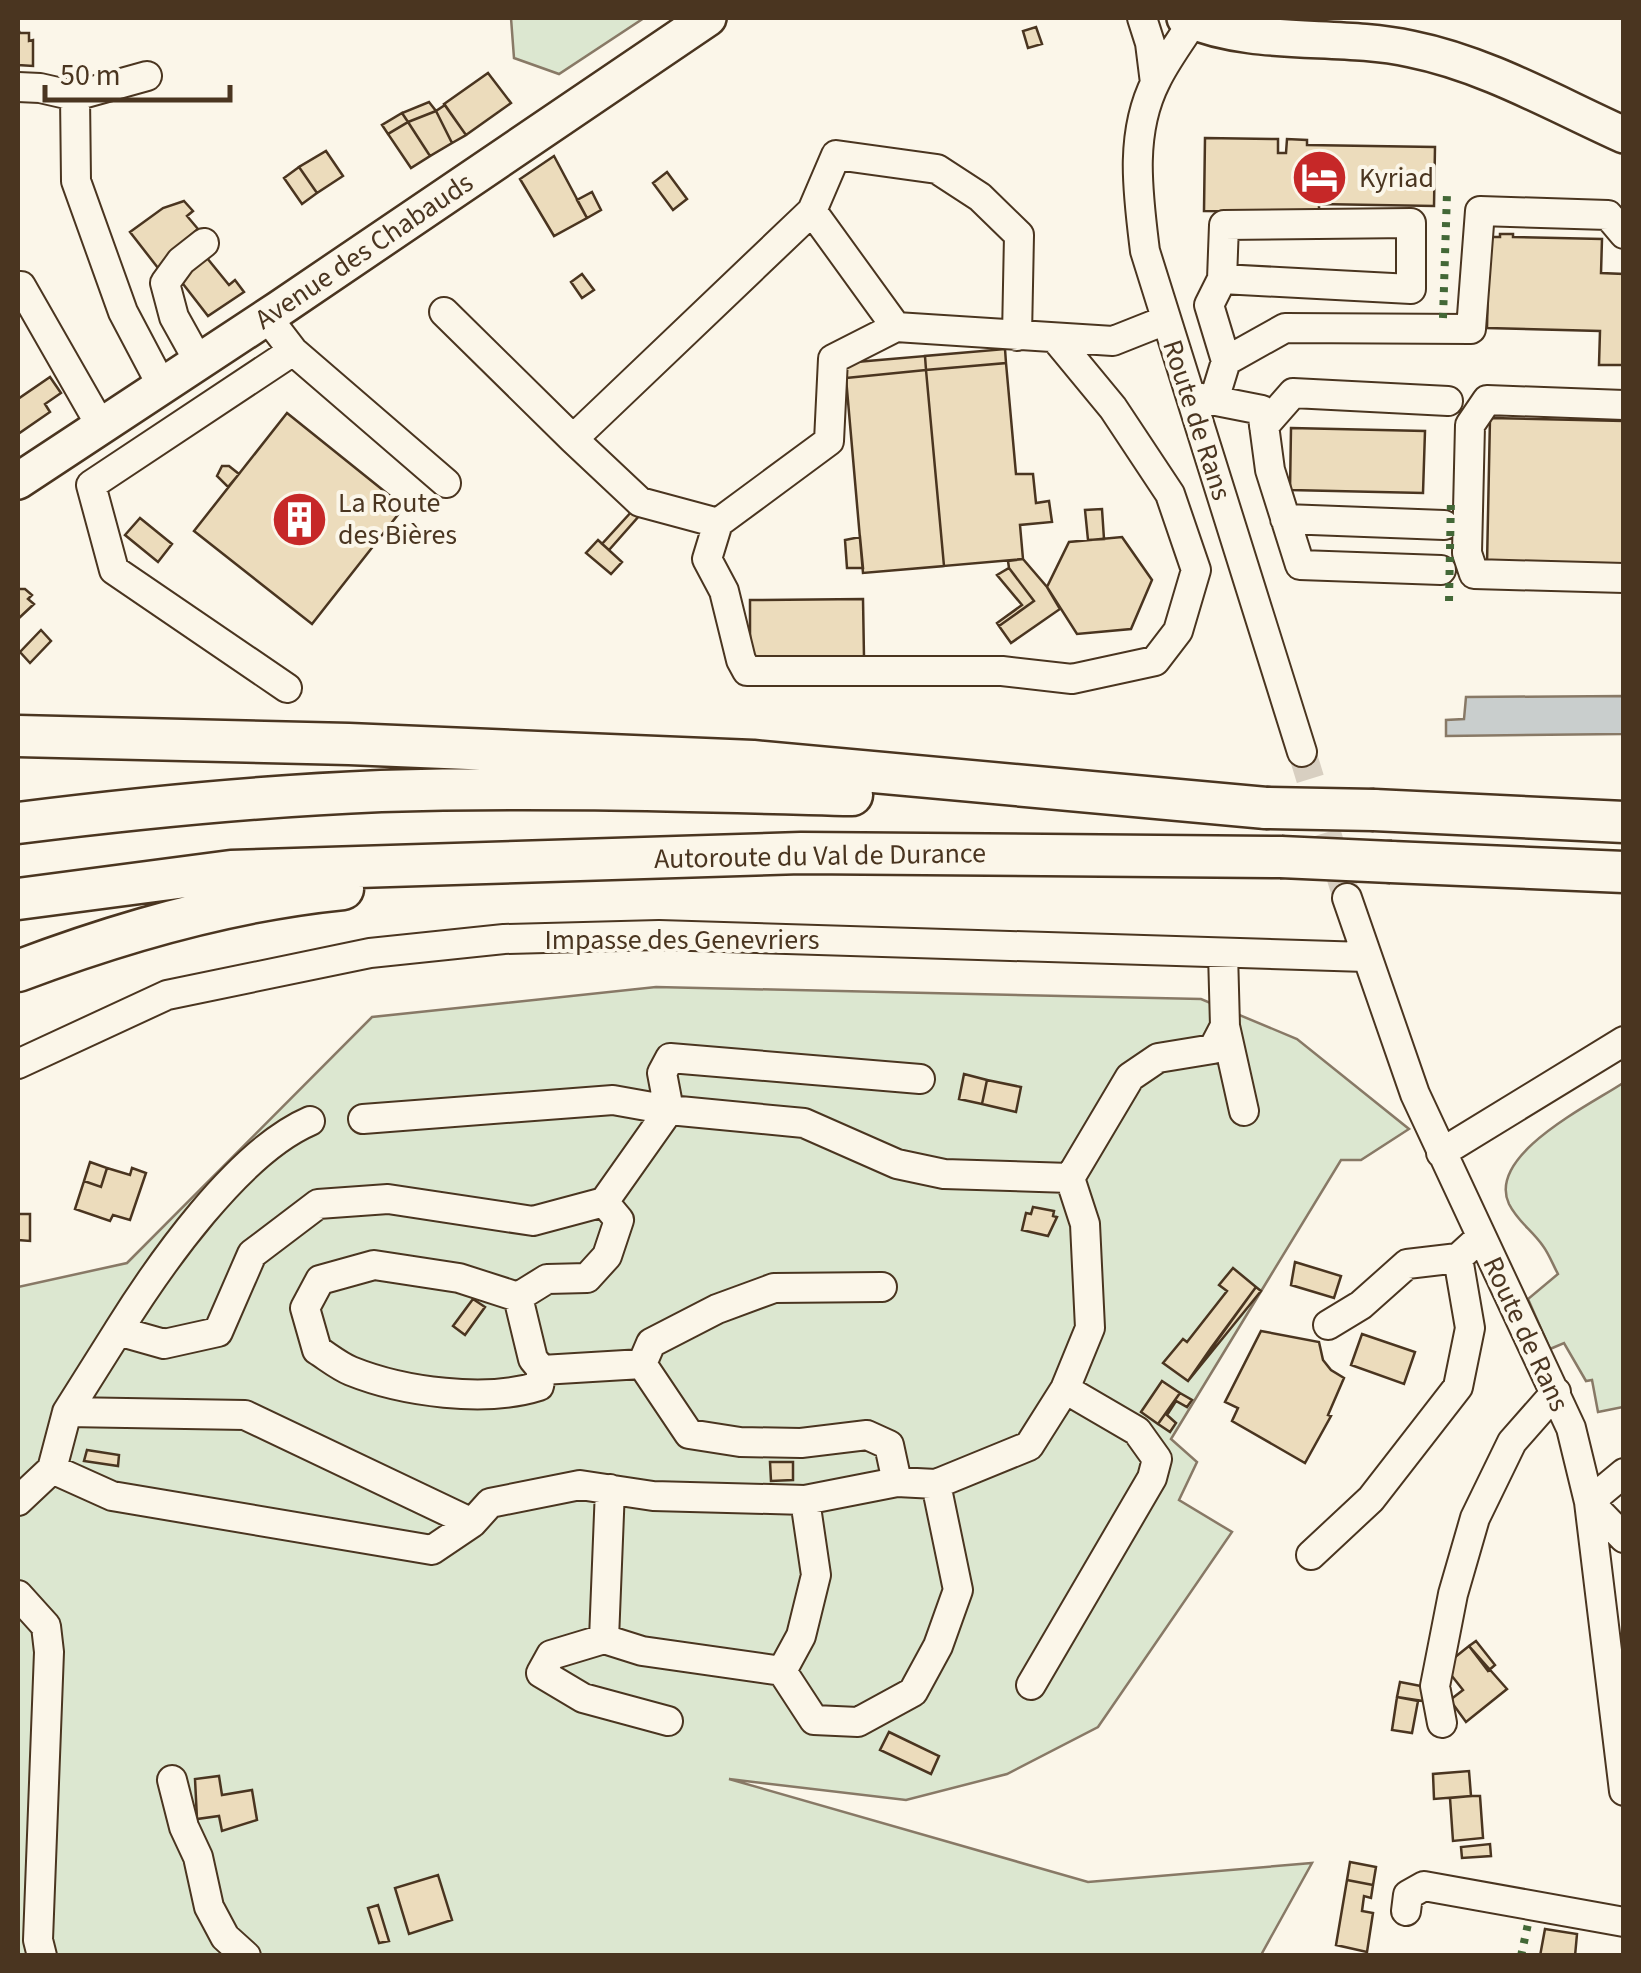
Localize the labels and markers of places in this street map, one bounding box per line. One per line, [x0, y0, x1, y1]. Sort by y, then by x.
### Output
hotel icon: Kyriad [1290, 148, 1350, 208]
place label: Kyriad [1359, 158, 1434, 198]
place label: La Route des Bières [338, 483, 457, 555]
building icon: La Route des Bières [269, 489, 329, 549]

